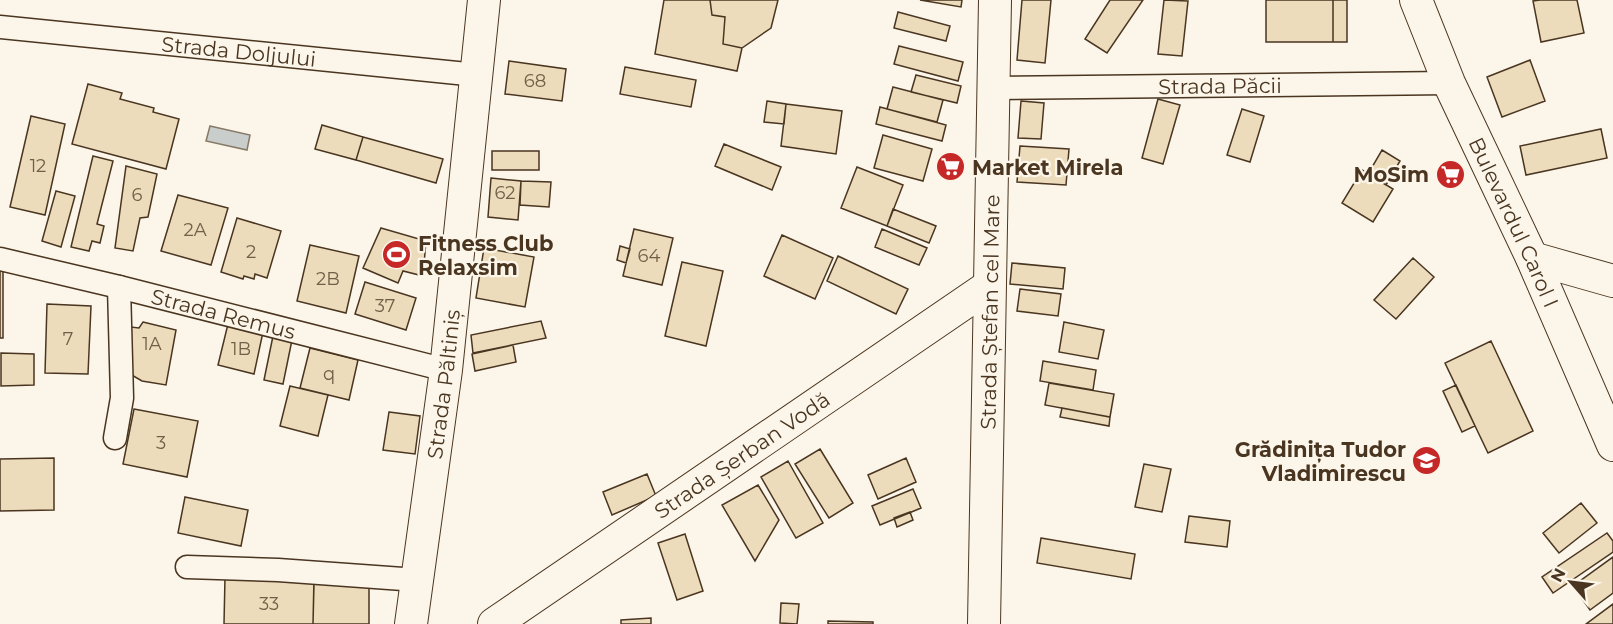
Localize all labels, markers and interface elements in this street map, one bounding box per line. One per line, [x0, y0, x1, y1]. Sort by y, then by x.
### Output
street label: Strada Doljului [160, 31, 317, 71]
house number: 68 [524, 70, 546, 92]
street label: Strada Păcii [1158, 72, 1282, 99]
street label: Bulevardul Carol I [1464, 133, 1564, 311]
supermarket icon: Market Mirela [935, 151, 967, 183]
house number: 12 [30, 155, 46, 177]
place label: Market Mirela [972, 155, 1123, 180]
supermarket icon: MoSim [1434, 158, 1466, 190]
place label: MoSim [1353, 162, 1429, 187]
house number: 62 [494, 182, 516, 204]
house number: 6 [132, 184, 143, 206]
street label: Strada Ștefan cel Mare [975, 194, 1004, 430]
house number: 2A [183, 219, 207, 241]
place label: Fitness Club Relaxsim [418, 231, 553, 280]
sports icon: Fitness Club Relaxsim [381, 239, 413, 271]
house number: 2 [246, 241, 256, 263]
house number: 64 [638, 245, 661, 267]
house number: 2B [316, 268, 340, 290]
street label: Strada Remus [149, 283, 298, 344]
house number: 37 [375, 295, 395, 317]
street label: Strada Păltiniș [421, 308, 466, 461]
house number: 7 [63, 328, 73, 350]
house number: 1A [142, 333, 162, 355]
house number: 1B [231, 338, 251, 360]
house number: q [323, 363, 335, 385]
street label: Strada Șerban Vodă [649, 386, 834, 524]
house number: 3 [156, 432, 166, 454]
place label: Grădinița Tudor Vladimirescu [1235, 437, 1406, 486]
school or university icon: Grădinița Tudor Vladimirescu [1411, 445, 1443, 477]
north arrow [1541, 552, 1601, 612]
text: N [1547, 565, 1570, 585]
house number: 33 [259, 593, 279, 615]

